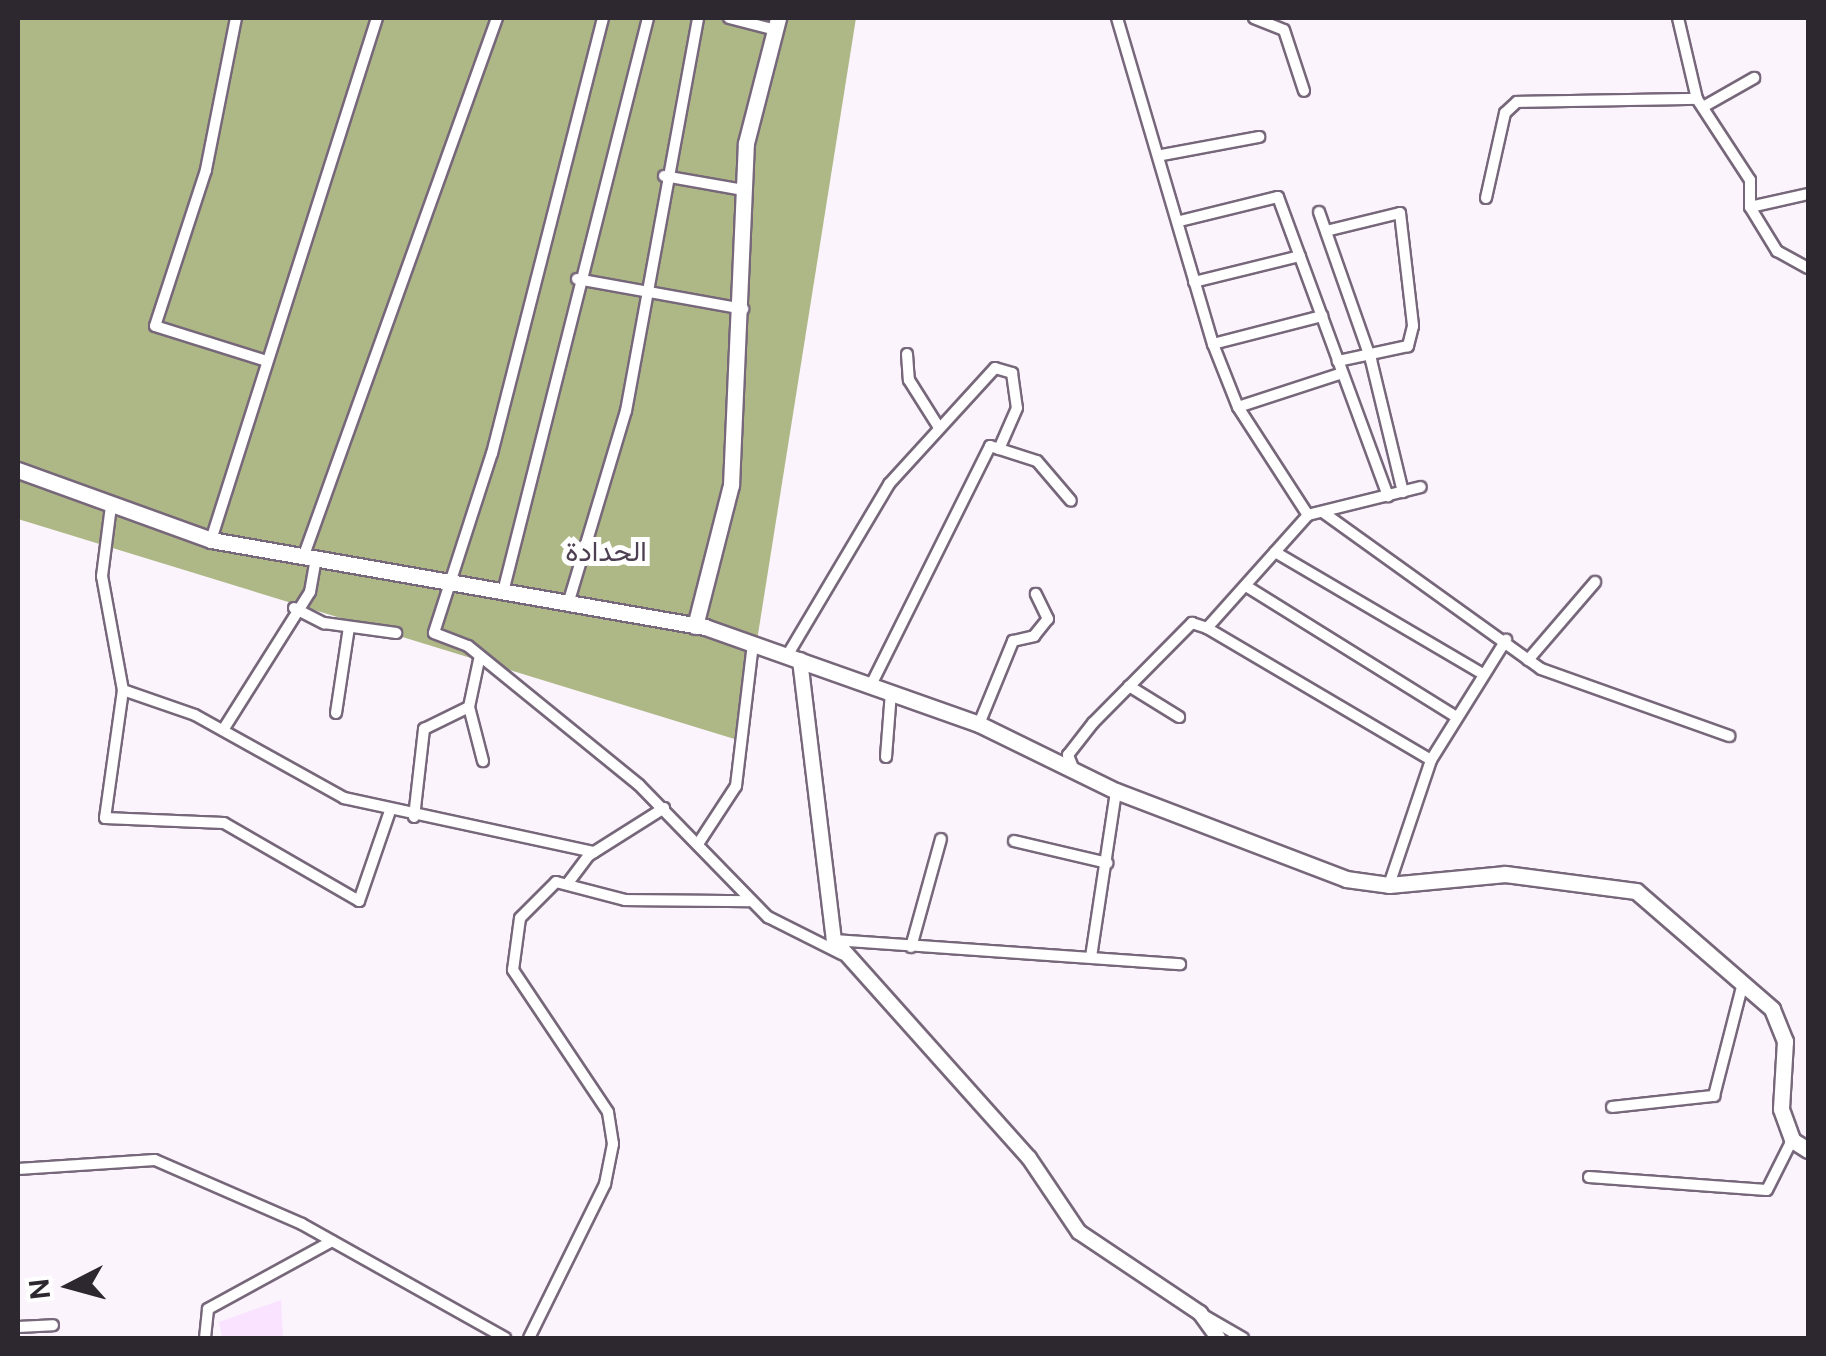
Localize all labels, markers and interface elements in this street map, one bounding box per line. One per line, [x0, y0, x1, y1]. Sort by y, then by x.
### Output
district label: الحدادة [565, 535, 647, 569]
north arrow [20, 1236, 120, 1336]
text: N [20, 1277, 59, 1301]

